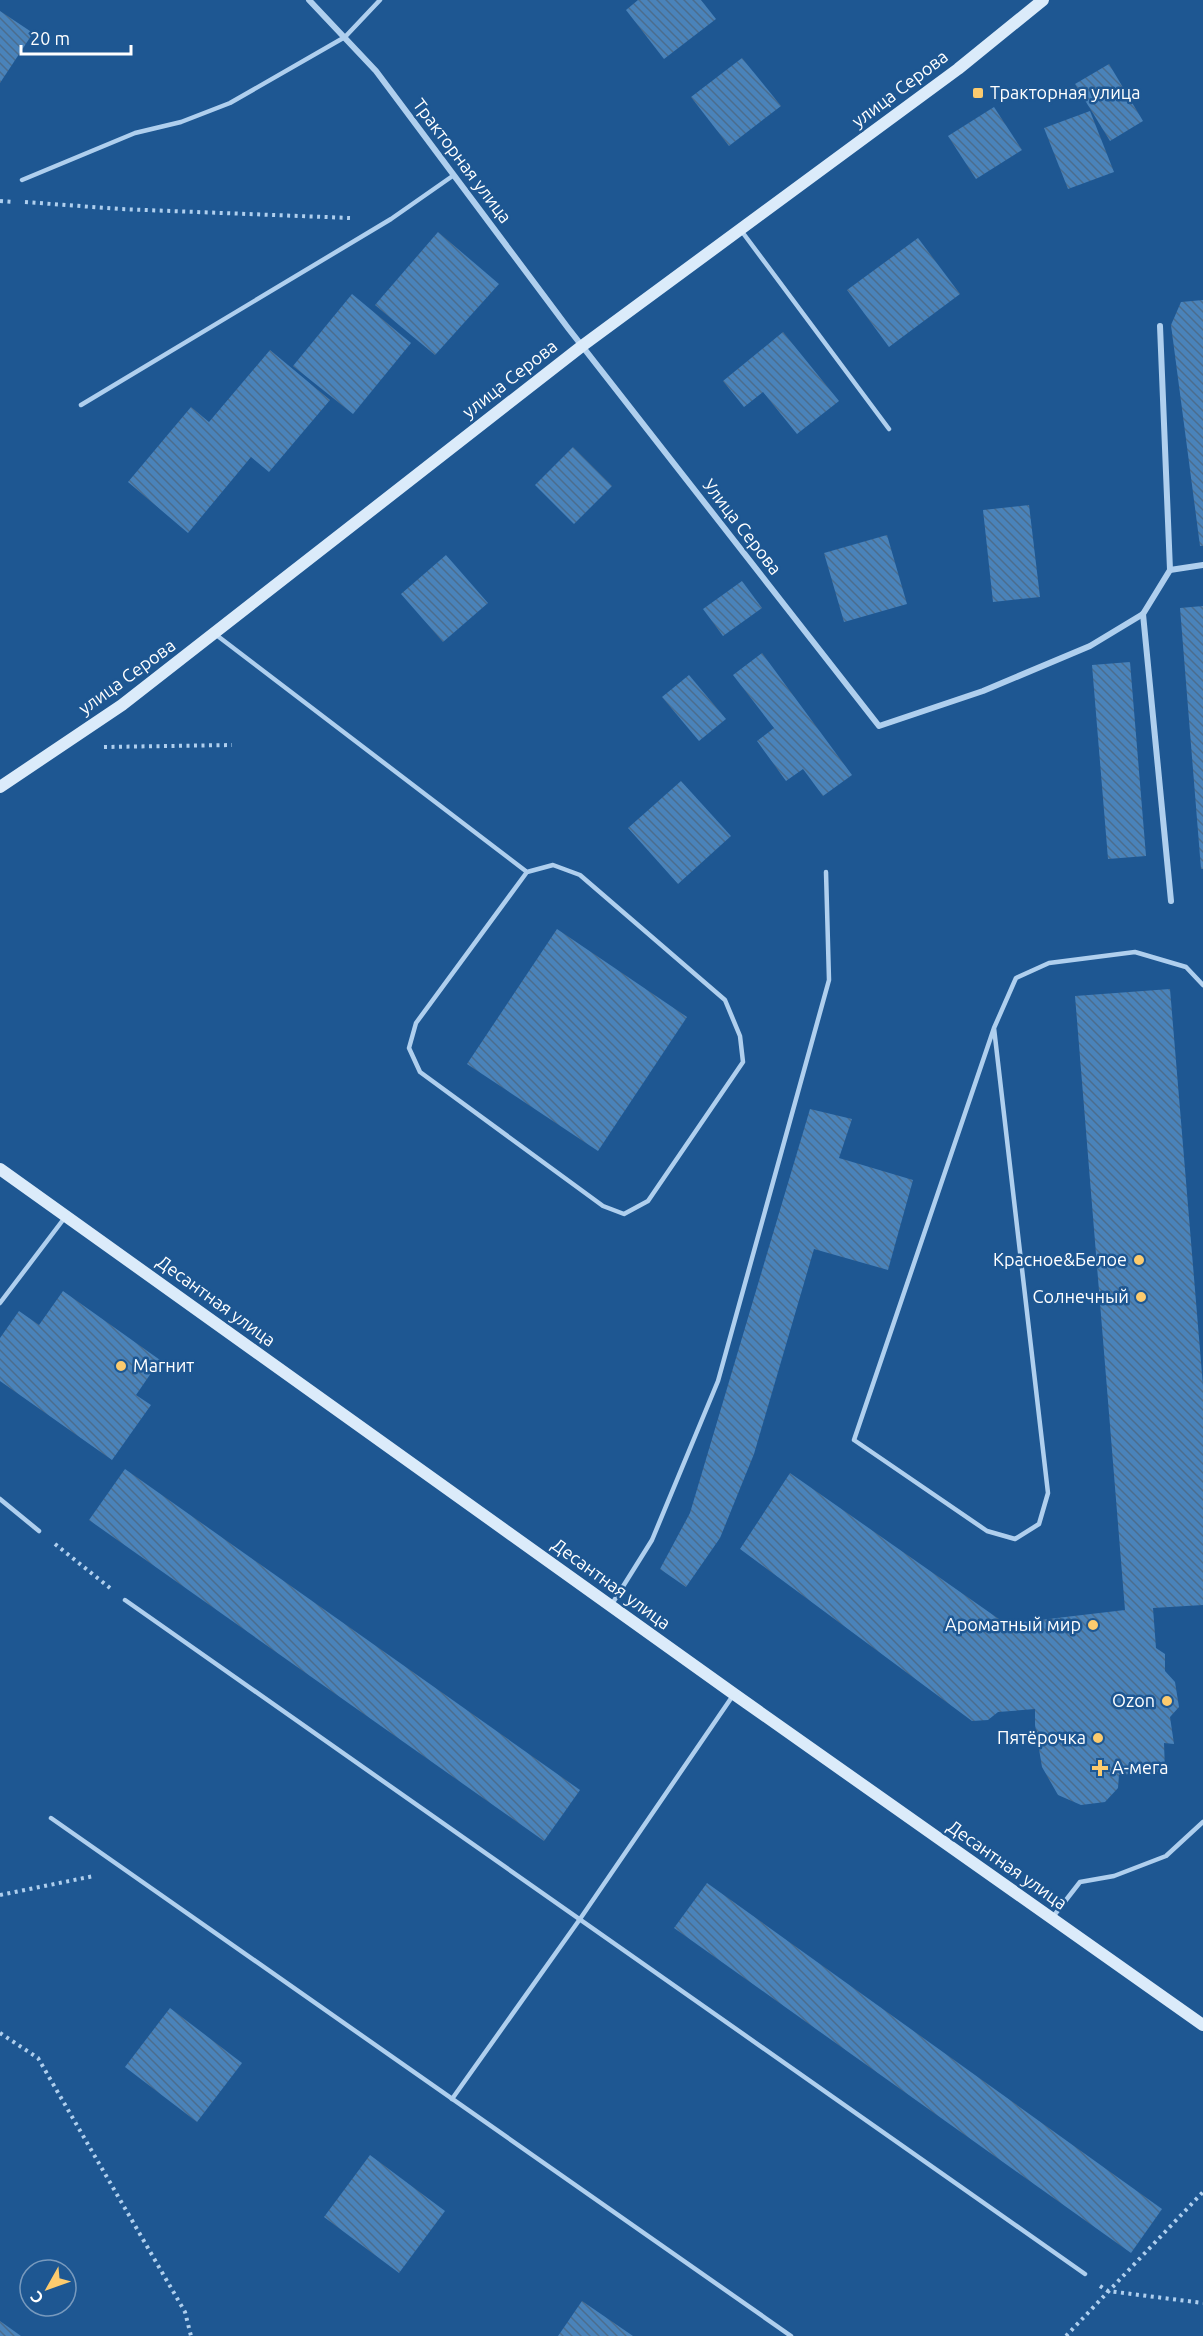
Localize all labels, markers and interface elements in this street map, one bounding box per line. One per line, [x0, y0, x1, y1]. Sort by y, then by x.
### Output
scale bar [21, 18, 130, 56]
text: 20 m [30, 28, 70, 48]
street label: улица Серова [848, 46, 951, 131]
place label: Тракторная улица [990, 82, 1141, 102]
marker: Тракторная улица [971, 86, 985, 100]
street label: Тракторная улица [410, 94, 516, 227]
street label: улица Серова [458, 335, 561, 421]
street label: Улица Серова [699, 475, 786, 578]
street label: улица Серова [74, 634, 179, 718]
place label: Красное&Белое [993, 1249, 1127, 1269]
street label: Десантная улица [153, 1251, 280, 1350]
marker: Красное&Белое [1132, 1253, 1146, 1267]
place label: Солнечный [1032, 1286, 1129, 1306]
marker: Солнечный [1134, 1290, 1148, 1304]
place label: Магнит [133, 1355, 194, 1375]
marker: Магнит [114, 1359, 128, 1373]
street label: Десантная улица [548, 1534, 675, 1633]
place label: Ароматный мир [945, 1614, 1081, 1634]
marker: Ароматный мир [1086, 1618, 1100, 1632]
place label: Ozon [1112, 1690, 1155, 1710]
marker: Ozon [1160, 1694, 1174, 1708]
place label: Пятёрочка [997, 1727, 1086, 1747]
marker: Пятёрочка [1091, 1731, 1105, 1745]
place label: А-мега [1112, 1757, 1168, 1777]
marker: А-мега [1093, 1761, 1107, 1775]
street label: Десантная улица [944, 1815, 1071, 1913]
north arrow [18, 2258, 78, 2318]
text: С [26, 2288, 47, 2307]

